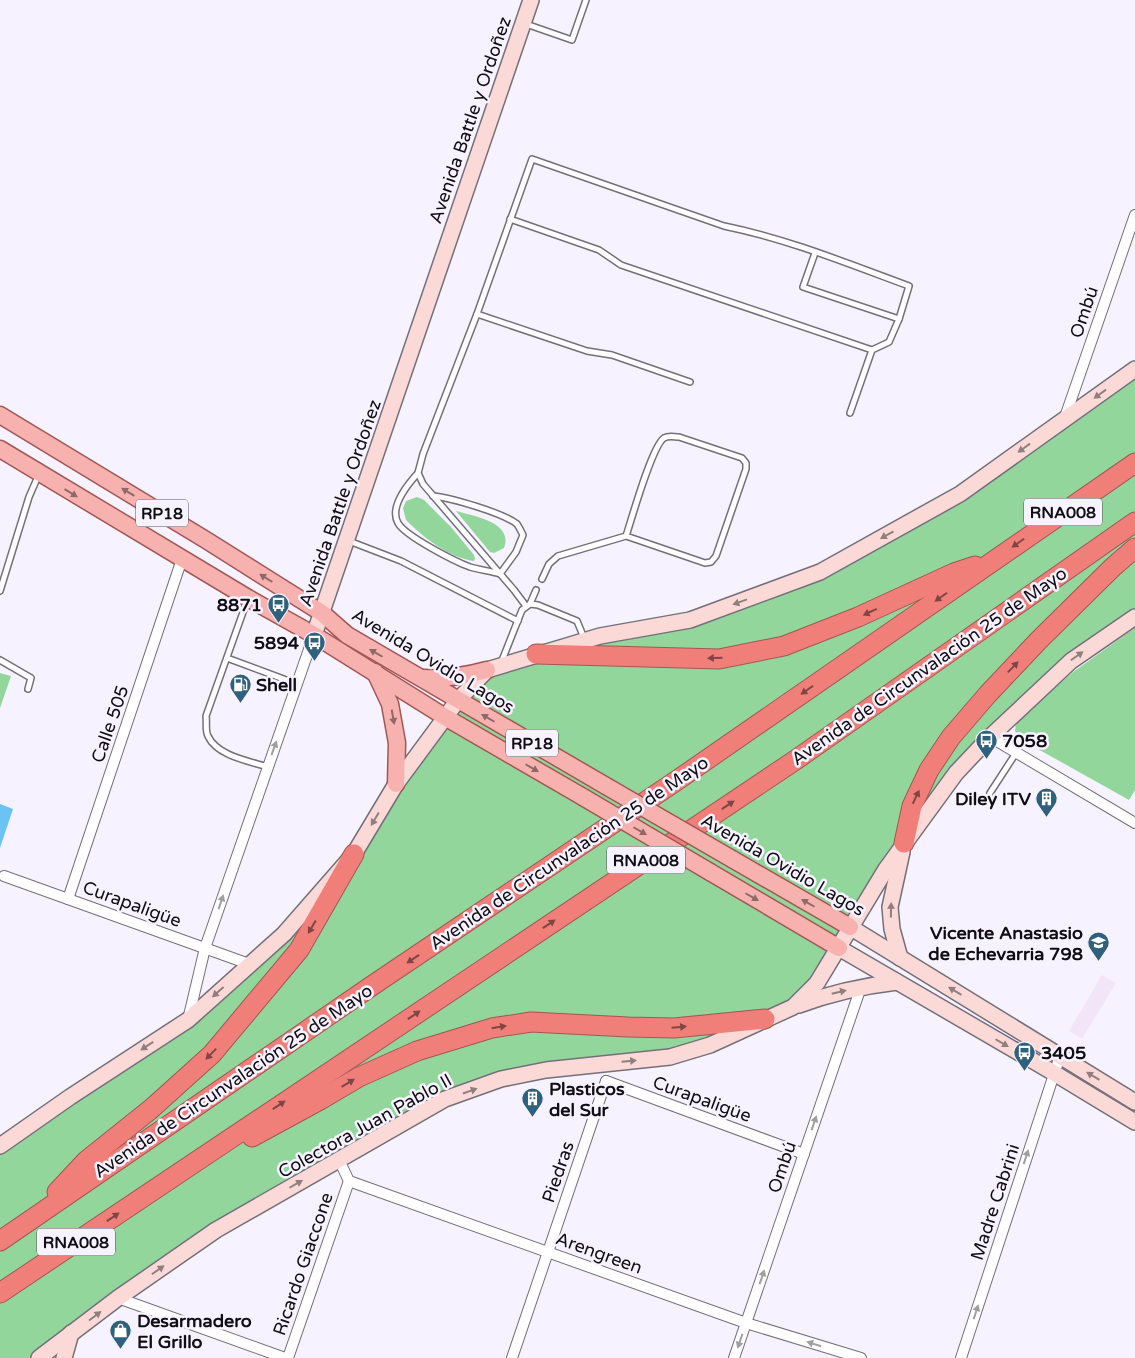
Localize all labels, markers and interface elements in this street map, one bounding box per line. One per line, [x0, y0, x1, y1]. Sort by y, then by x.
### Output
street label: Avenida Battle y Ordoñez [424, 14, 516, 226]
street label: Ombú [1065, 283, 1103, 341]
one-way arrow [1093, 389, 1106, 399]
street label: Avenida Battle y Ordoñez [294, 397, 386, 609]
one-way arrow [1018, 443, 1031, 453]
one-way arrow [65, 488, 78, 497]
one-way arrow [121, 488, 134, 497]
road number: RNA008 [1024, 498, 1102, 526]
road number: RP18 [136, 499, 188, 526]
one-way arrow [880, 531, 895, 539]
one-way arrow [1011, 538, 1025, 548]
street label: Avenida de Circunvalación 25 de Mayo [787, 562, 1071, 770]
one-way arrow [259, 573, 273, 583]
one-way arrow [934, 592, 948, 602]
bus stop icon: 8871 [266, 593, 290, 624]
place label: 8871 [217, 594, 262, 616]
one-way arrow [732, 598, 747, 606]
street label: Avenida Ovidio Lagos [348, 604, 518, 718]
one-way arrow [863, 608, 877, 616]
bus stop icon: 5894 [303, 631, 327, 662]
place label: 5894 [254, 632, 300, 654]
one-way arrow [370, 648, 383, 657]
one-way arrow [1070, 651, 1084, 661]
one-way arrow [707, 655, 723, 663]
one-way arrow [1007, 662, 1019, 674]
fuel station icon: Shell [228, 673, 252, 704]
place label: Shell [256, 674, 297, 696]
street label: Calle 505 [87, 682, 133, 766]
one-way arrow [801, 685, 814, 695]
one-way arrow [389, 709, 397, 725]
one-way arrow [482, 713, 495, 722]
bus stop icon: 7058 [974, 729, 998, 760]
road number: RP18 [506, 730, 558, 756]
place label: 7058 [1002, 730, 1047, 752]
one-way arrow [271, 741, 278, 756]
street label: Avenida de Circunvalación 25 de Mayo [426, 751, 713, 955]
one-way arrow [525, 764, 540, 772]
building icon: Diley ITV [1035, 787, 1059, 818]
place label: Diley ITV [955, 788, 1032, 810]
one-way arrow [912, 789, 920, 804]
one-way arrow [721, 800, 735, 810]
street label: Avenida Ovidio Lagos [697, 809, 869, 921]
one-way arrow [371, 813, 380, 826]
one-way arrow [632, 827, 647, 835]
road number: RNA008 [607, 846, 685, 874]
street label: Curapaligüe [80, 876, 184, 932]
one-way arrow [745, 892, 758, 901]
one-way arrow [217, 894, 225, 909]
one-way arrow [801, 899, 816, 907]
one-way arrow [887, 902, 895, 918]
one-way arrow [308, 920, 317, 933]
one-way arrow [543, 920, 556, 929]
place label: Vicente Anastasio de Echevarria 798 [928, 922, 1083, 965]
school or university icon: Vicente Anastasio de Echevarria 798 [1087, 931, 1111, 962]
one-way arrow [406, 954, 419, 963]
street label: Avenida de Circunvalación 25 de Mayo [90, 979, 377, 1183]
one-way arrow [213, 986, 225, 998]
one-way arrow [948, 987, 961, 996]
one-way arrow [832, 988, 847, 996]
one-way arrow [407, 1010, 421, 1020]
one-way arrow [492, 1022, 508, 1030]
one-way arrow [671, 1023, 687, 1031]
one-way arrow [996, 1038, 1009, 1047]
bus stop icon: 3405 [1013, 1041, 1037, 1072]
one-way arrow [140, 1042, 154, 1051]
place label: 3405 [1041, 1042, 1086, 1064]
one-way arrow [205, 1047, 217, 1059]
one-way arrow [621, 1057, 637, 1065]
street label: Colectora Juan Pablo II [274, 1069, 456, 1183]
street label: Curapaligüe [650, 1071, 754, 1127]
one-way arrow [1087, 1072, 1100, 1081]
place label: Plasticos del Sur [549, 1078, 625, 1121]
one-way arrow [341, 1079, 354, 1088]
one-way arrow [462, 1086, 477, 1094]
building icon: Plasticos del Sur [521, 1087, 545, 1118]
one-way arrow [272, 1100, 286, 1110]
one-way arrow [811, 1115, 819, 1130]
street label: Piedras [537, 1138, 579, 1206]
street label: Ombú [763, 1138, 801, 1196]
street label: Madre Cabrini [966, 1141, 1024, 1263]
one-way arrow [1022, 1149, 1030, 1164]
one-way arrow [290, 1180, 303, 1189]
street label: Ricardo Giaccone [268, 1190, 338, 1338]
one-way arrow [106, 1212, 120, 1222]
street label: Arengreen [553, 1227, 645, 1279]
road number: RNA008 [37, 1228, 115, 1256]
one-way arrow [151, 1265, 165, 1275]
one-way arrow [758, 1269, 766, 1284]
one-way arrow [973, 1304, 980, 1319]
one-way arrow [88, 1310, 101, 1321]
place label: Desarmadero El Grillo [137, 1310, 252, 1353]
shop icon: Desarmadero El Grillo [109, 1319, 133, 1350]
one-way arrow [736, 1333, 743, 1348]
one-way arrow [806, 1339, 821, 1347]

